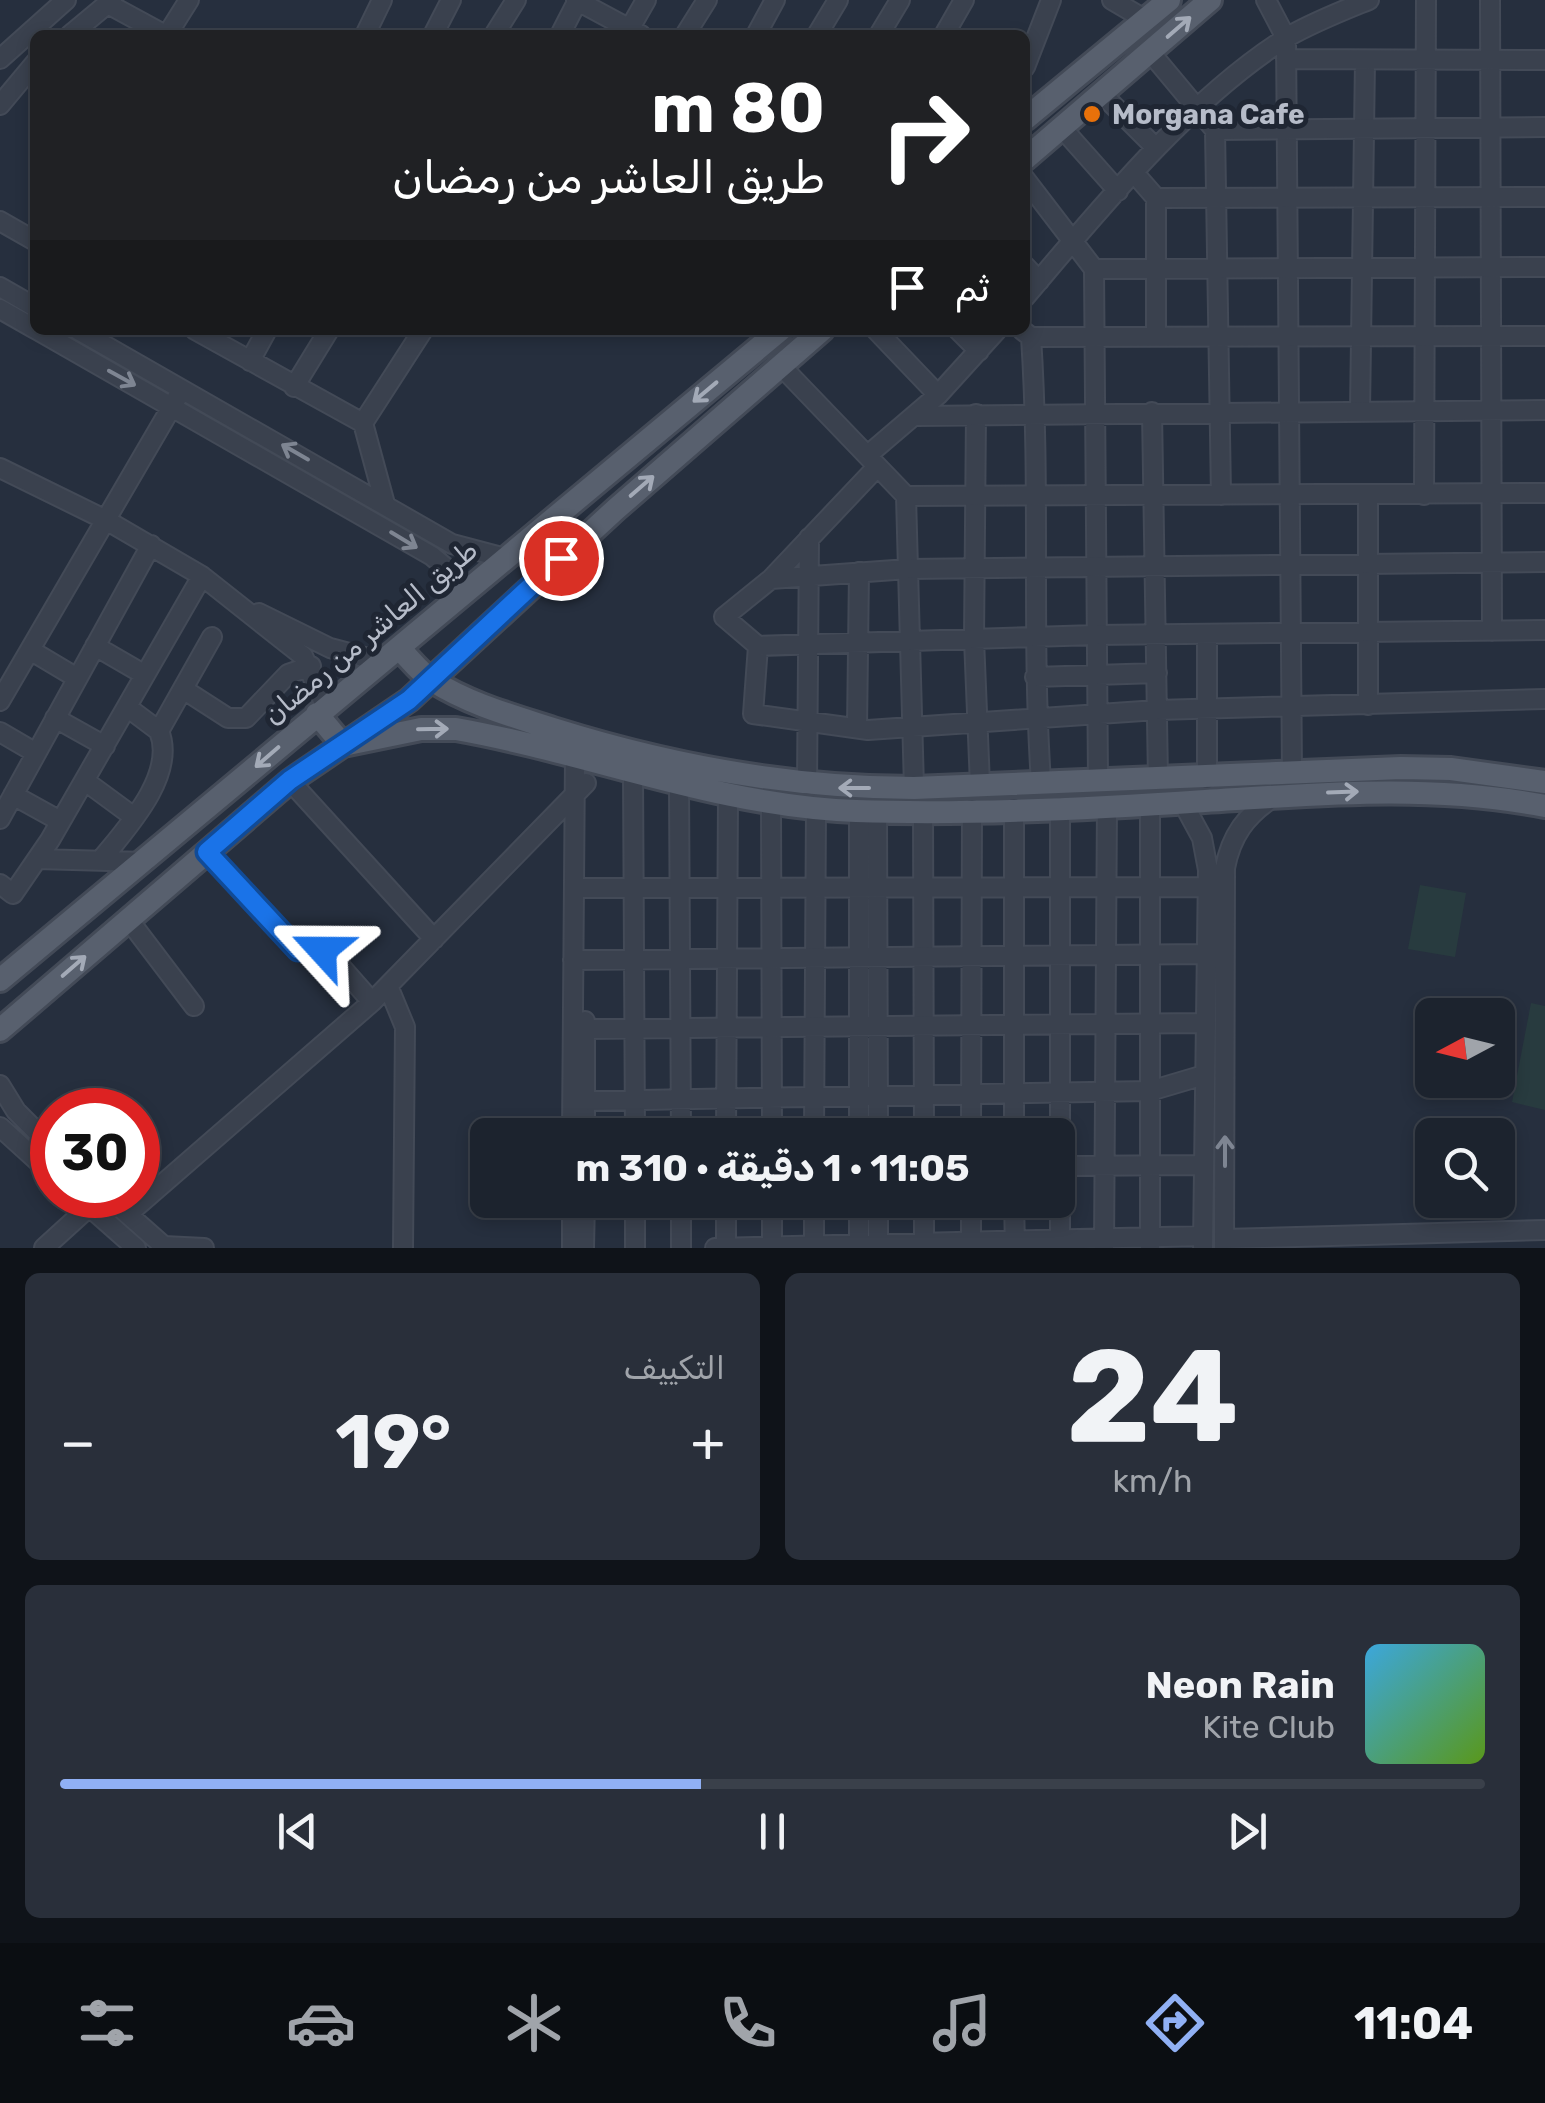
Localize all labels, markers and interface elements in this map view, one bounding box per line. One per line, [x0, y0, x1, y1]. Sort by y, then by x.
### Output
one-way arrow [1166, 16, 1191, 39]
text: 80 m [651, 67, 825, 150]
icon: right [860, 70, 990, 200]
place label: Morgana Cafe [1112, 98, 1305, 131]
marker: Morgana Cafe [1081, 103, 1103, 125]
text: طريق العاشر من رمضان [392, 151, 825, 204]
icon: arrive [880, 260, 935, 315]
text: ثم [955, 265, 990, 311]
one-way arrow [107, 368, 137, 388]
one-way arrow [693, 381, 719, 403]
one-way arrow [281, 441, 310, 461]
one-way arrow [629, 475, 654, 498]
pin [519, 516, 604, 601]
one-way arrow [389, 530, 418, 550]
icon: arrive [534, 531, 589, 586]
street label: طريق العاشر من رمضان [257, 533, 484, 732]
one-way arrow [416, 720, 448, 739]
one-way arrow [255, 746, 281, 768]
one-way arrow [839, 778, 872, 798]
one-way arrow [1326, 782, 1358, 801]
position arrow [270, 898, 374, 1002]
one-way arrow [61, 954, 86, 977]
north arrow [1415, 998, 1515, 1098]
map controls [1415, 998, 1515, 1218]
speed limit sign: 30 [30, 1088, 160, 1218]
button: search [1415, 1118, 1515, 1218]
one-way arrow [1216, 1135, 1234, 1168]
text: 11:05 · 1 دقيقة · 310 m [575, 1145, 970, 1191]
text: 24 [1066, 1319, 1239, 1474]
text: التكييف [623, 1349, 725, 1387]
text: 19° [335, 1398, 451, 1487]
text: − [60, 1410, 96, 1475]
text: + [691, 1410, 725, 1475]
text: km/h [1113, 1462, 1192, 1500]
text: Neon Rain [1145, 1662, 1335, 1708]
text: Kite Club [1202, 1708, 1335, 1746]
icon: previous [270, 1804, 325, 1859]
icon: pause [745, 1804, 800, 1859]
icon: next [1220, 1804, 1275, 1859]
icon: filters [72, 1988, 142, 2058]
icon: car [286, 1988, 356, 2058]
icon: climate [499, 1988, 569, 2058]
icon: phone [713, 1988, 783, 2058]
icon: music [927, 1988, 997, 2058]
icon: directions [1140, 1988, 1210, 2058]
text: 11:04 [1354, 1997, 1473, 2050]

